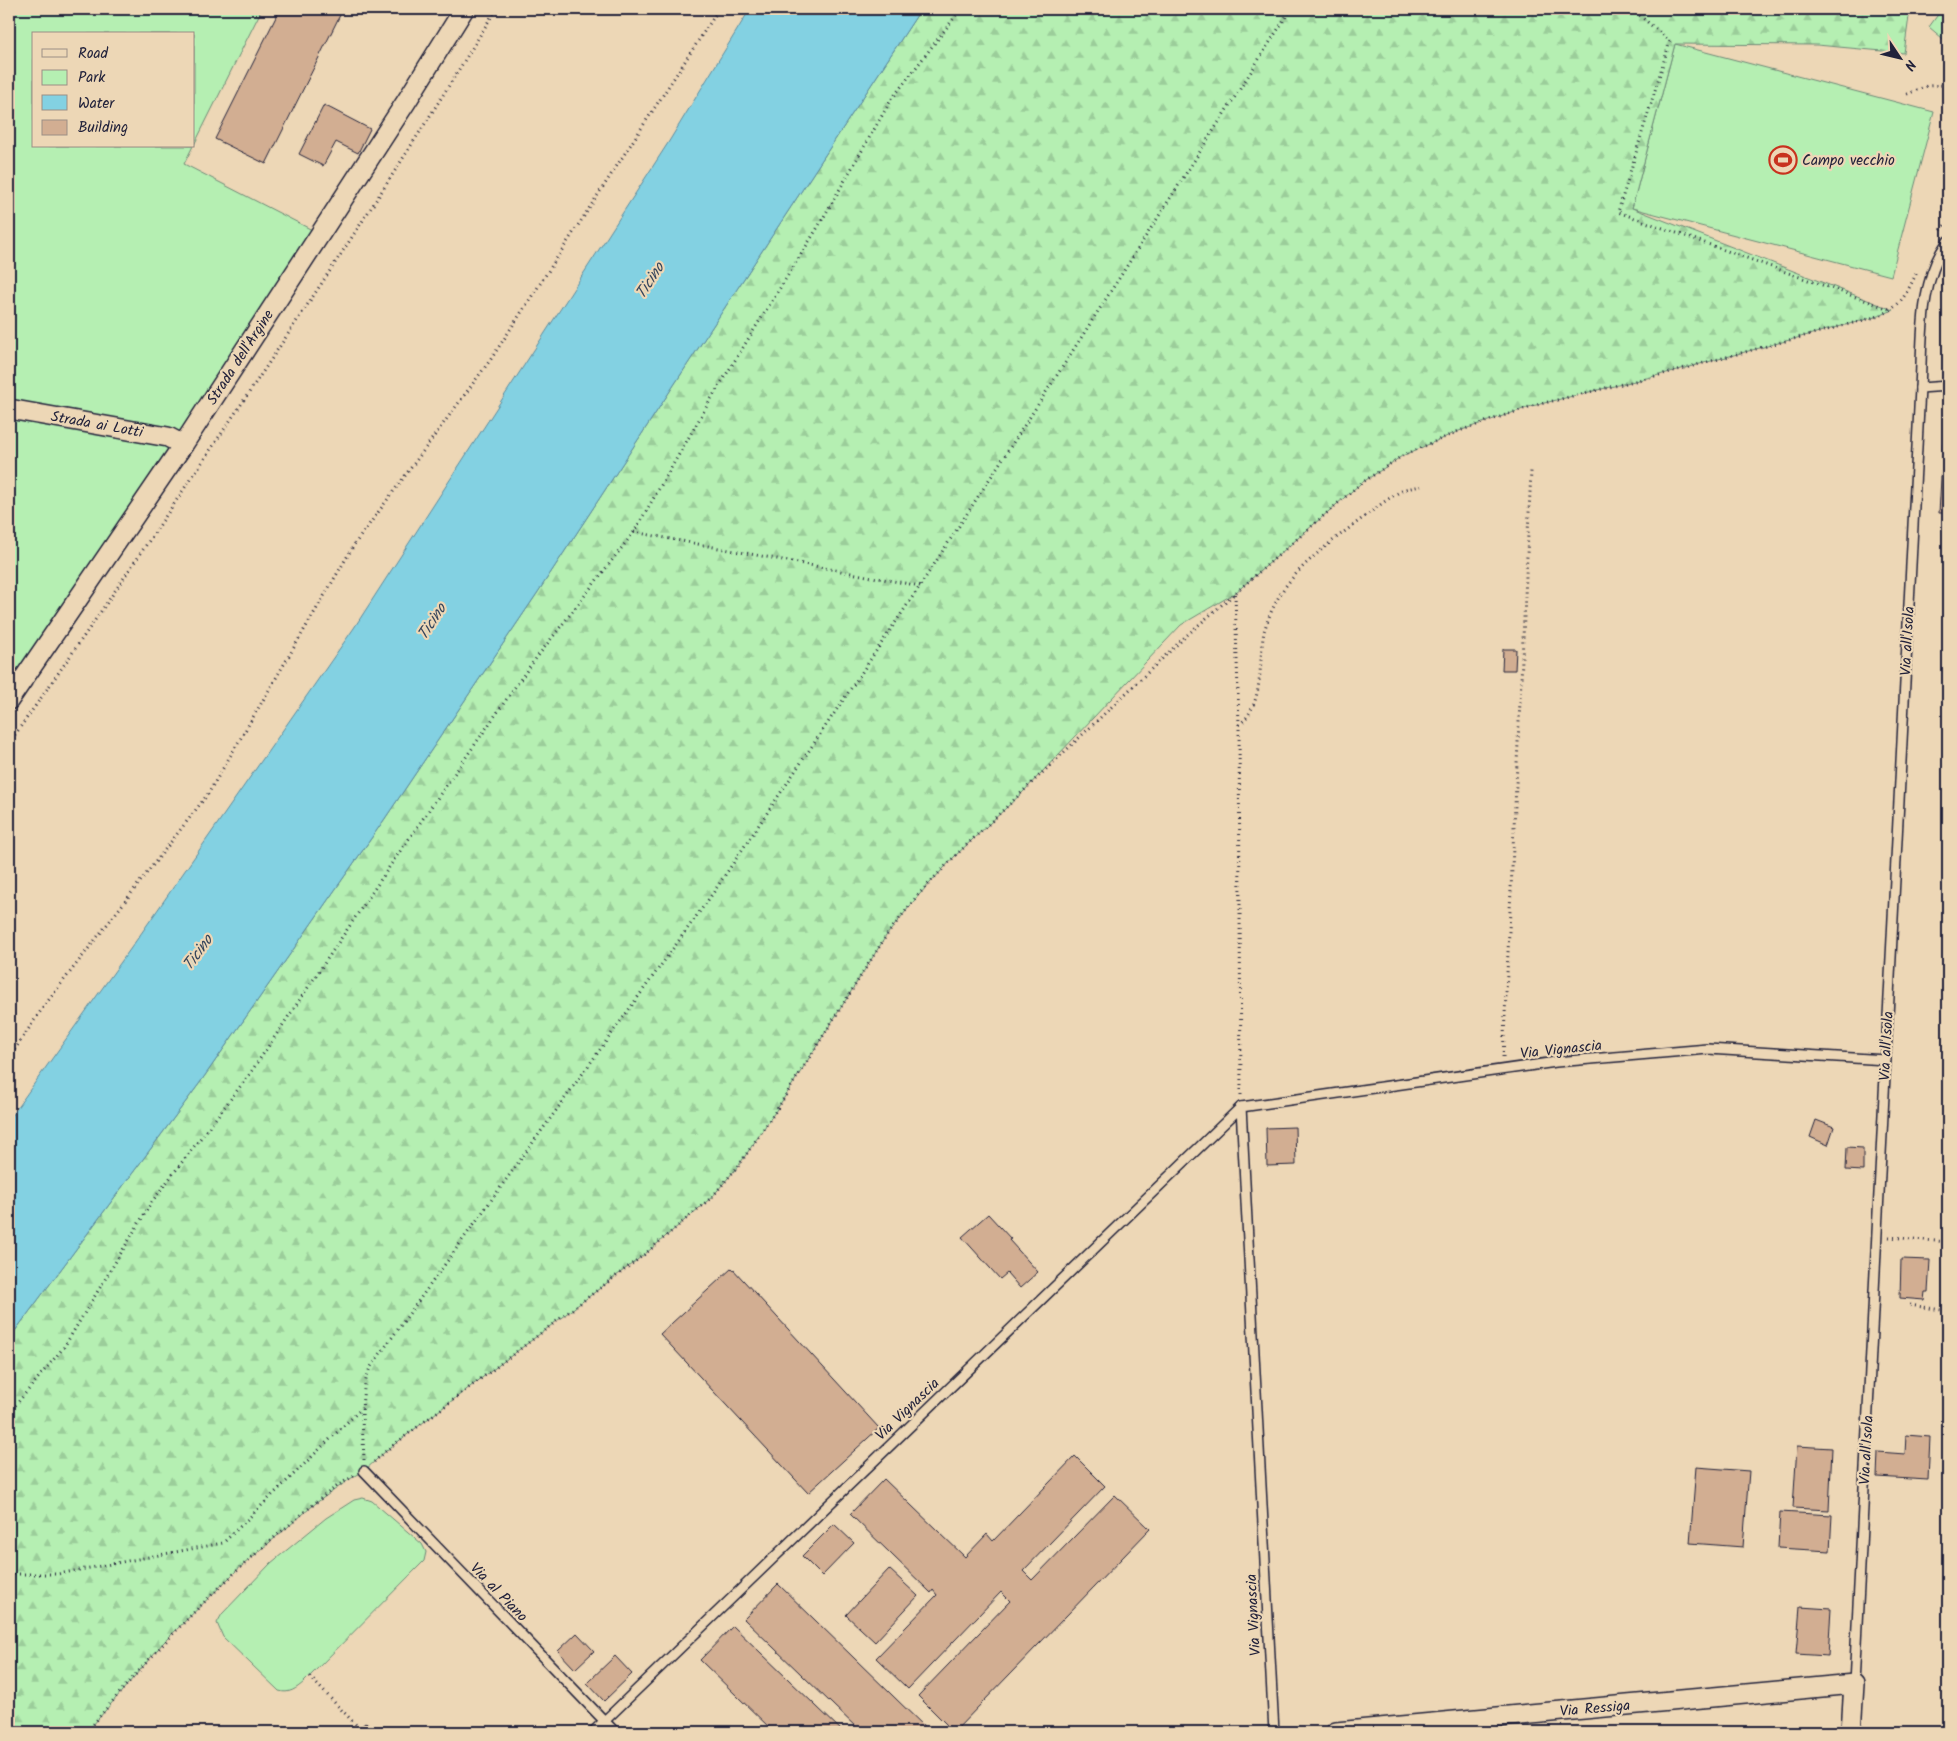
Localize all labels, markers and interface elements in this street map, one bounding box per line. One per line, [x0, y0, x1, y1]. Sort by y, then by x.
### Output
legend [32, 32, 195, 148]
north arrow [1874, 32, 1924, 82]
text: Road [78, 42, 109, 66]
text: N [1898, 55, 1921, 75]
text: Park [78, 66, 106, 90]
text: Water [78, 92, 115, 116]
text: Building [78, 116, 128, 140]
sports icon: Campo vecchio [1768, 145, 1798, 175]
place label: Campo vecchio [1802, 149, 1895, 173]
water label: Ticino [629, 256, 672, 304]
street label: Strada dell'Argine [201, 305, 281, 410]
street label: Strada ai Lotti [49, 405, 146, 445]
water label: Ticino [411, 597, 454, 645]
street label: Via all'Isola [1894, 606, 1922, 676]
water label: Ticino [177, 928, 221, 976]
street label: Via all'Isola [1873, 1011, 1901, 1081]
street label: Via Vignascia [1519, 1034, 1603, 1066]
street label: Via Vignascia [870, 1373, 946, 1447]
street label: Via all'Isola [1853, 1415, 1881, 1485]
street label: Via al Piano [464, 1557, 533, 1628]
street label: Via Vignascia [1240, 1573, 1268, 1657]
street label: Via Ressiga [1559, 1694, 1631, 1724]

